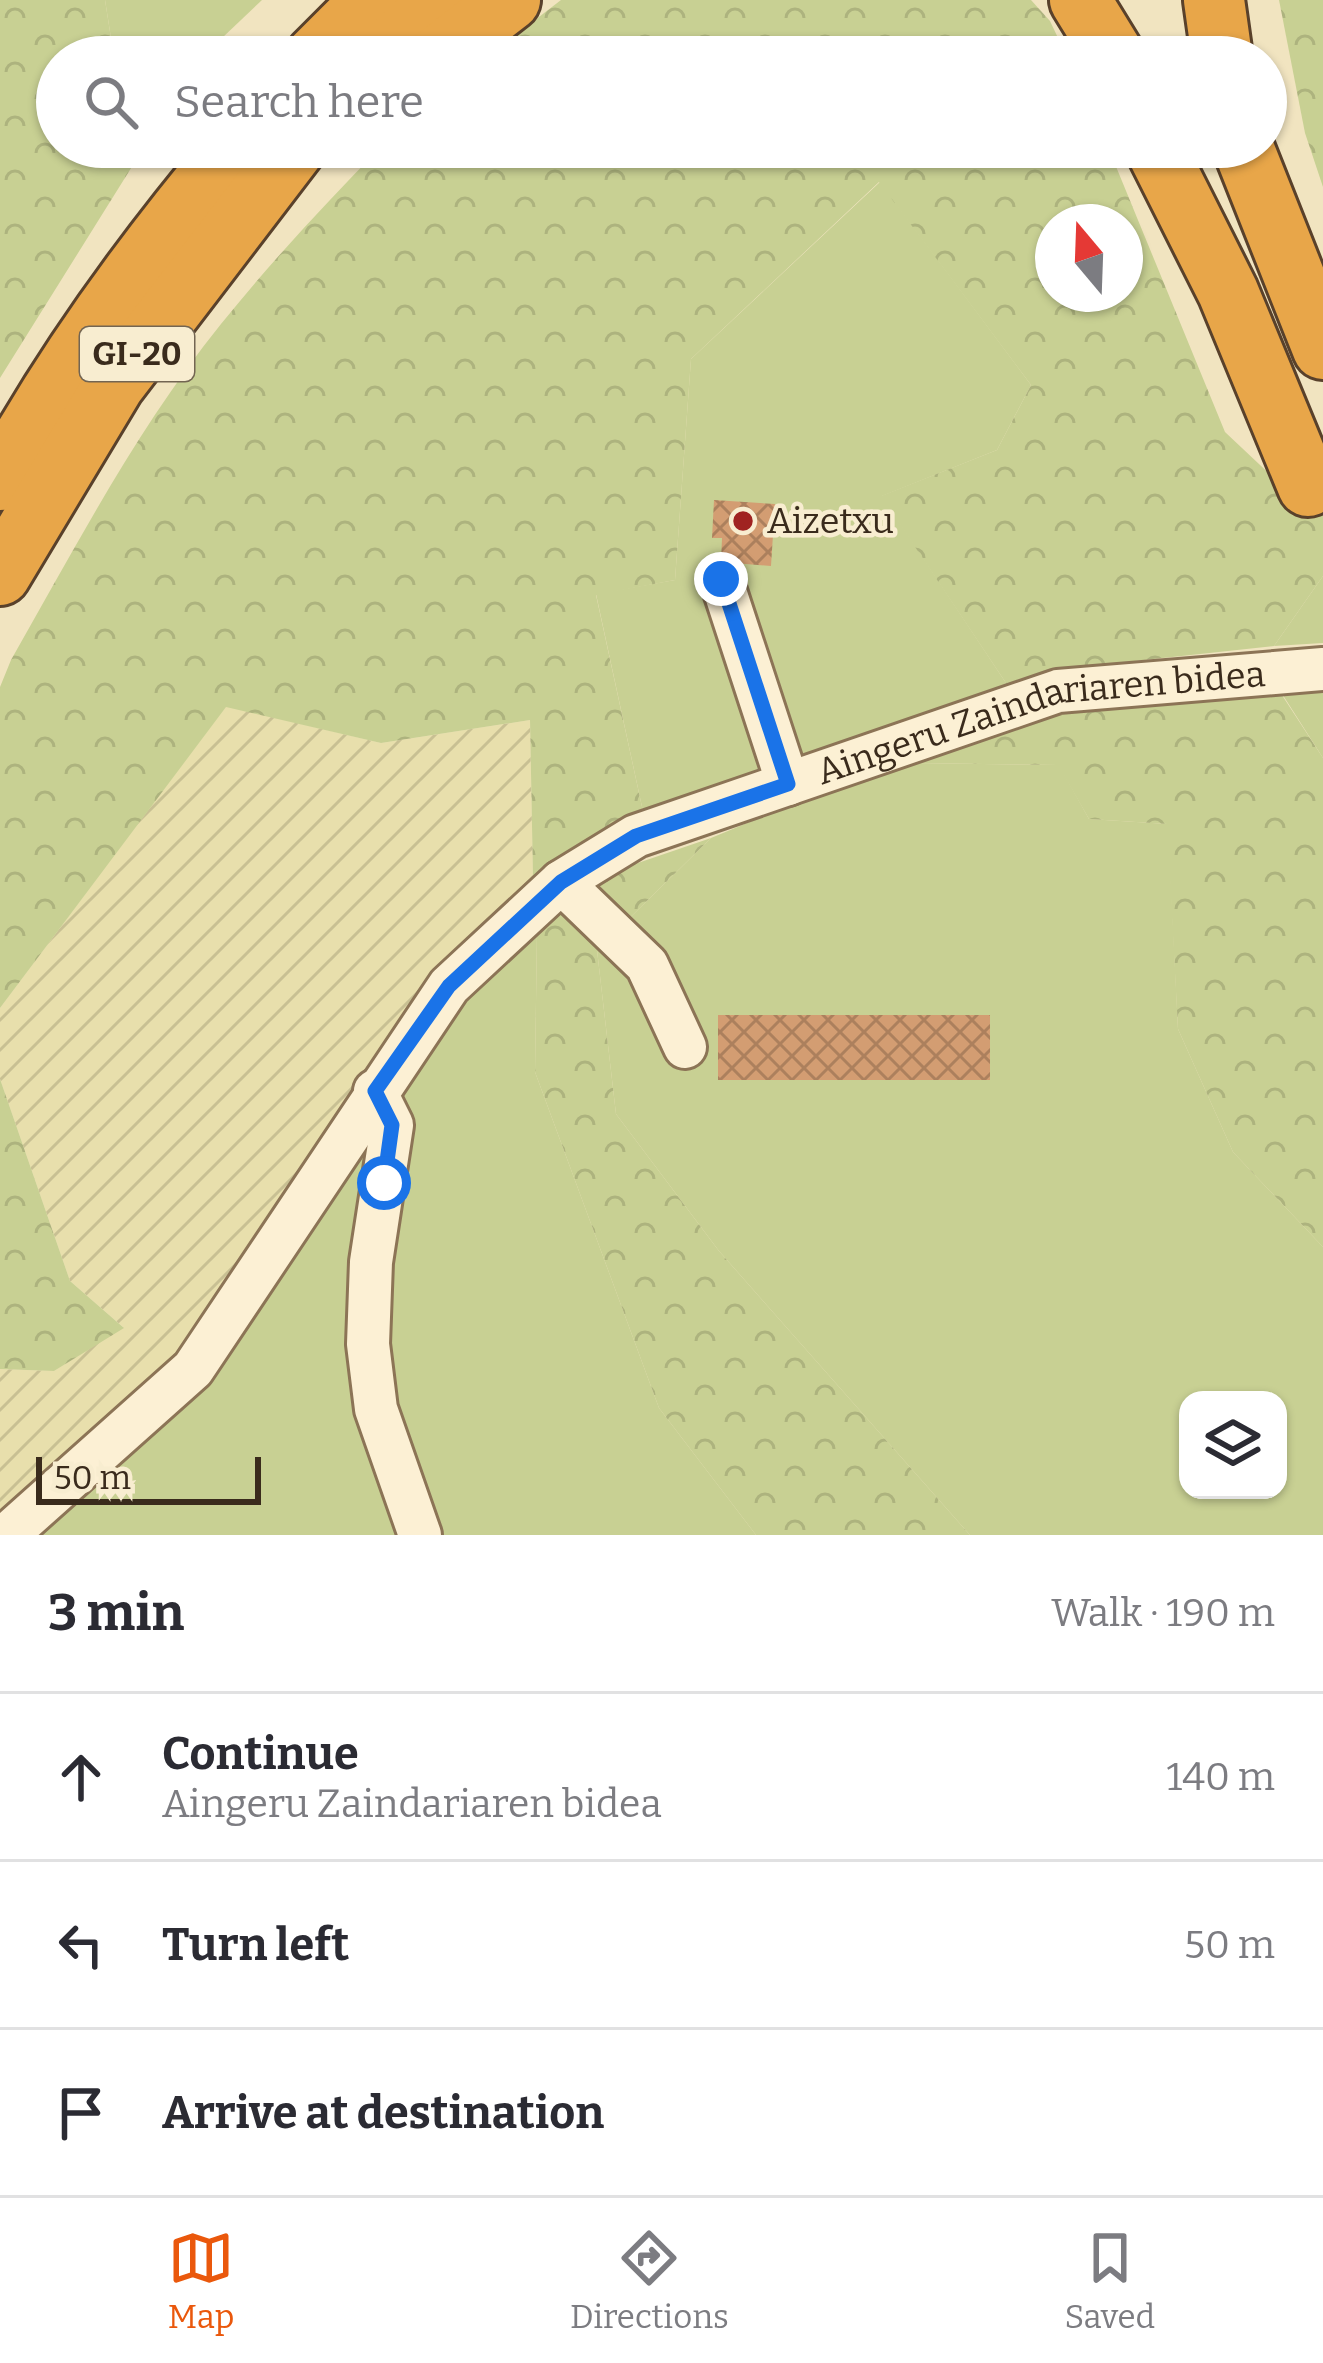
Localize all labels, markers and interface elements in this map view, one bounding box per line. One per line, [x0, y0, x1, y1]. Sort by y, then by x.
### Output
search box [36, 36, 1287, 168]
icon: search [78, 69, 144, 135]
text: Search here [174, 75, 424, 129]
north arrow [1035, 204, 1143, 312]
road number: GI-20 [80, 327, 194, 381]
place label: Aizetxu [767, 499, 894, 543]
marker: Aizetxu [730, 508, 756, 534]
route end [694, 552, 748, 606]
street label: Aingeru Zaindariaren bidea [811, 652, 1267, 794]
route start [357, 1156, 411, 1210]
map controls [1179, 1391, 1287, 1499]
button: layers [1179, 1391, 1287, 1499]
scale bar [36, 1451, 261, 1504]
text: 50 m [54, 1458, 131, 1498]
text: 3 min [48, 1582, 184, 1644]
text: Walk · 190 m [1051, 1590, 1275, 1636]
text: Continue [162, 1727, 359, 1781]
icon: ahead [48, 1744, 114, 1810]
text: 140 m [1166, 1754, 1275, 1800]
text: Aingeru Zaindariaren bidea [162, 1781, 662, 1827]
icon: left [48, 1912, 114, 1978]
text: Turn left [162, 1918, 349, 1972]
text: 50 m [1184, 1922, 1275, 1968]
icon: arrive [48, 2080, 114, 2146]
text: Arrive at destination [162, 2086, 604, 2140]
tab: Map [168, 2225, 234, 2337]
tab: Directions [570, 2225, 729, 2337]
tab: Saved [1065, 2225, 1155, 2337]

